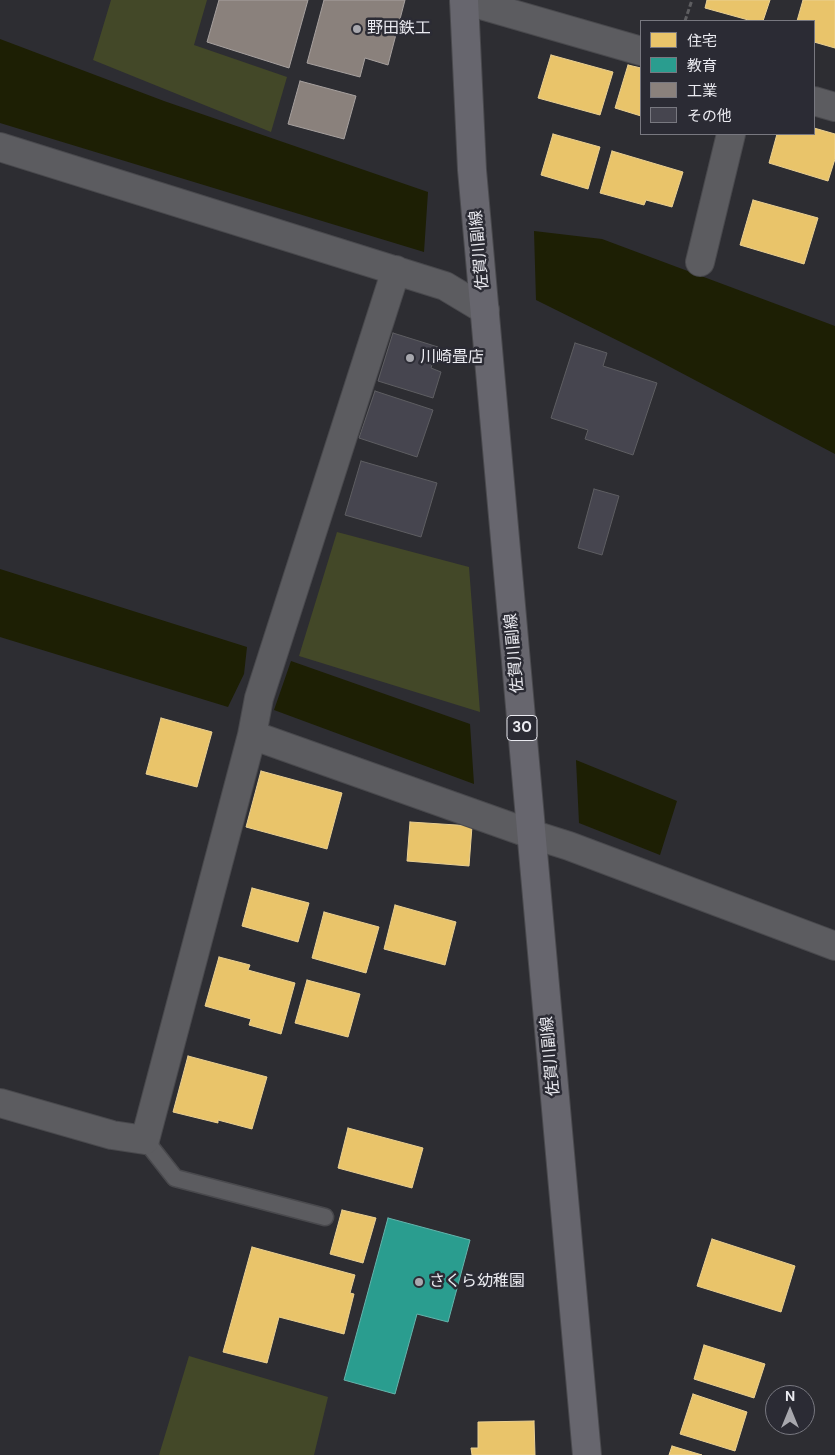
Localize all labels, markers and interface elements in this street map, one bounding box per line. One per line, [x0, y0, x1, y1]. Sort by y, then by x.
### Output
place label: 野田鉄工 [367, 19, 431, 39]
legend [640, 20, 815, 135]
marker: 野田鉄工 [351, 23, 363, 35]
text: 住宅 [687, 31, 717, 51]
text: 教育 [687, 56, 717, 76]
text: 工業 [687, 81, 717, 101]
text: その他 [687, 106, 732, 126]
street label: 佐賀川副線 [467, 209, 493, 291]
place label: 川崎畳店 [420, 348, 484, 368]
marker: 川崎畳店 [404, 352, 416, 364]
street label: 佐賀川副線 [502, 612, 528, 694]
road number: 30 [507, 716, 537, 740]
street label: 佐賀川副線 [538, 1015, 564, 1097]
place label: さくら幼稚園 [429, 1272, 525, 1292]
marker: さくら幼稚園 [413, 1276, 425, 1288]
north arrow [765, 1385, 815, 1435]
text: N [785, 1387, 795, 1405]

